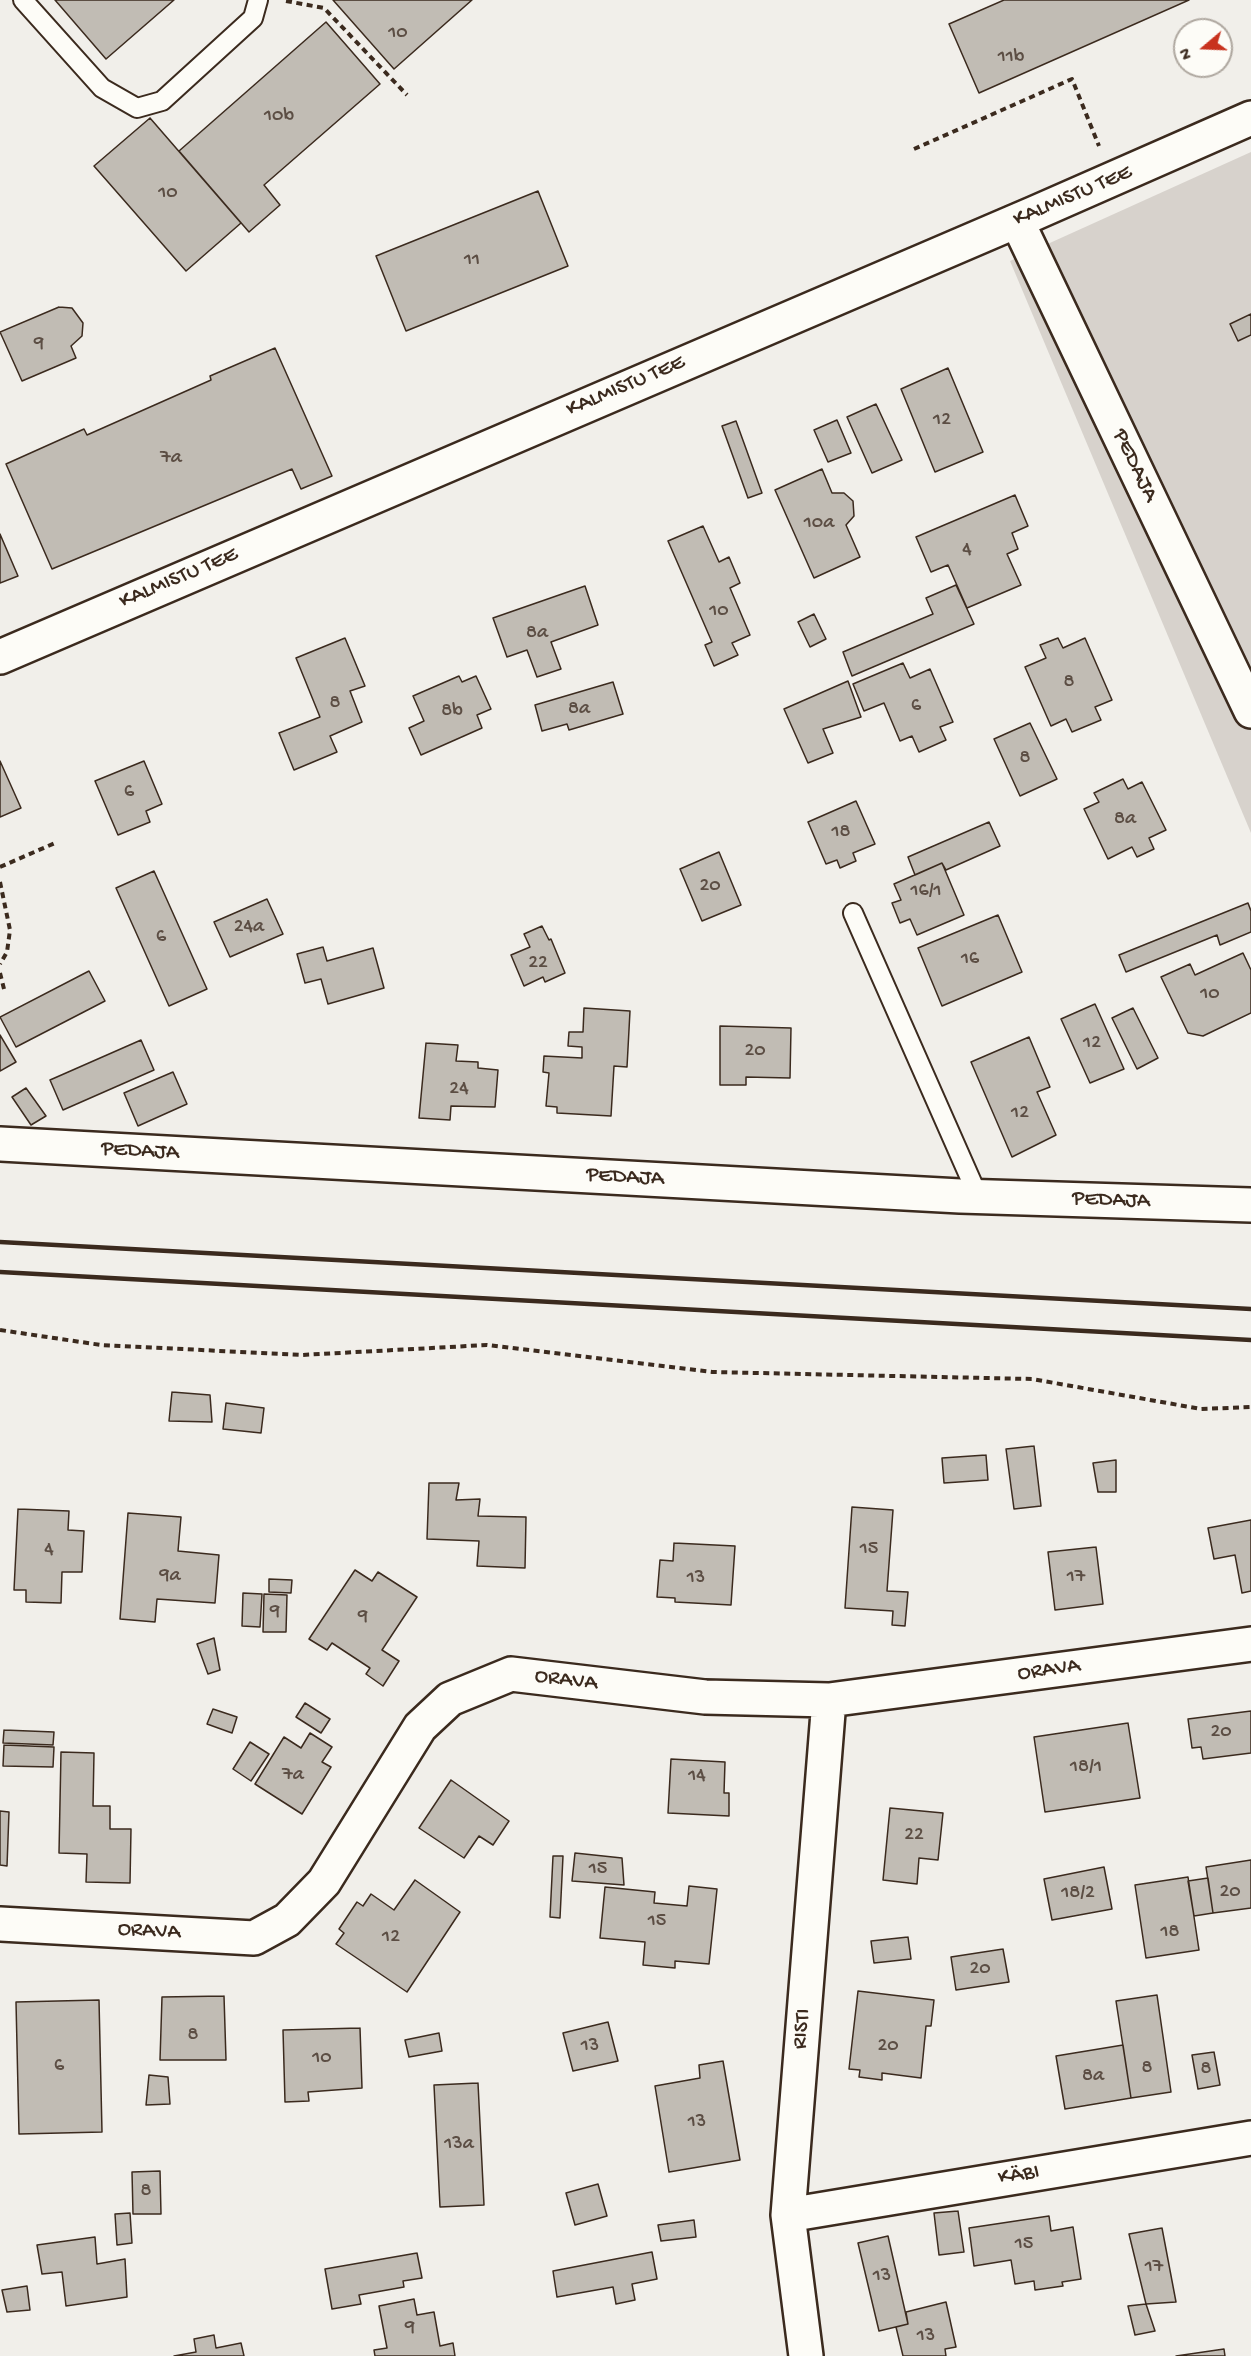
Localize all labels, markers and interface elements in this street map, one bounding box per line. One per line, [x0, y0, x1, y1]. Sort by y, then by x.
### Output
north arrow [1173, 18, 1233, 78]
house number: 10 [388, 22, 408, 46]
text: N [1177, 45, 1198, 61]
house number: 11b [998, 46, 1024, 70]
house number: 10b [264, 105, 294, 129]
street label: KALMISTU TEE [1010, 160, 1136, 234]
house number: 10 [158, 182, 178, 206]
house number: 11 [464, 249, 480, 273]
house number: 9 [34, 333, 44, 357]
street label: KALMISTU TEE [563, 350, 689, 424]
house number: 12 [933, 409, 951, 433]
street label: PEDAJA [1105, 425, 1163, 507]
house number: 7a [160, 447, 182, 471]
house number: 10a [804, 512, 834, 536]
house number: 4 [962, 539, 972, 563]
street label: KALMISTU TEE [116, 542, 242, 616]
house number: 10 [709, 600, 729, 624]
house number: 8a [526, 622, 548, 646]
house number: 8 [1064, 671, 1074, 695]
house number: 8 [330, 692, 340, 716]
house number: 6 [911, 695, 921, 719]
house number: 8a [568, 698, 590, 722]
house number: 8b [441, 700, 463, 724]
house number: 8 [1020, 747, 1030, 771]
house number: 6 [124, 781, 134, 805]
house number: 8a [1114, 808, 1136, 832]
house number: 18 [831, 821, 851, 845]
house number: 20 [699, 875, 721, 899]
house number: 16/1 [910, 880, 942, 904]
house number: 24a [234, 916, 264, 940]
house number: 6 [156, 926, 166, 950]
house number: 16 [961, 948, 979, 972]
house number: 22 [528, 952, 548, 976]
house number: 10 [1200, 983, 1220, 1007]
house number: 12 [1083, 1032, 1101, 1056]
house number: 20 [744, 1040, 766, 1064]
house number: 24 [449, 1078, 469, 1102]
house number: 12 [1011, 1102, 1029, 1126]
street label: PEDAJA [100, 1137, 180, 1167]
street label: PEDAJA [585, 1163, 665, 1193]
street label: PEDAJA [1072, 1186, 1150, 1216]
house number: 15 [860, 1538, 878, 1562]
house number: 4 [44, 1539, 54, 1563]
house number: 9a [159, 1565, 181, 1589]
house number: 17 [1067, 1566, 1085, 1590]
house number: 13 [687, 1567, 705, 1591]
house number: 9 [270, 1601, 280, 1625]
house number: 9 [358, 1606, 368, 1630]
street label: ORAVA [1016, 1654, 1082, 1688]
street label: ORAVA [533, 1664, 599, 1698]
house number: 20 [1210, 1721, 1232, 1745]
house number: 18/1 [1070, 1756, 1102, 1780]
house number: 7a [282, 1764, 304, 1788]
house number: 14 [688, 1765, 706, 1789]
house number: 22 [904, 1824, 924, 1848]
house number: 15 [589, 1858, 607, 1882]
house number: 20 [1219, 1881, 1241, 1905]
house number: 18/2 [1061, 1882, 1095, 1906]
house number: 15 [648, 1910, 666, 1934]
street label: ORAVA [117, 1917, 181, 1947]
house number: 18 [1160, 1921, 1180, 1945]
house number: 12 [382, 1926, 400, 1950]
house number: 20 [969, 1958, 991, 1982]
street label: RISTI [788, 2008, 818, 2050]
house number: 8 [188, 2024, 198, 2048]
house number: 13 [581, 2035, 599, 2059]
house number: 20 [877, 2035, 899, 2059]
house number: 10 [312, 2047, 332, 2071]
house number: 6 [54, 2055, 64, 2079]
house number: 8 [1142, 2057, 1152, 2081]
house number: 8 [1201, 2058, 1211, 2082]
house number: 8a [1082, 2065, 1104, 2089]
house number: 13 [688, 2111, 706, 2135]
house number: 13a [444, 2133, 474, 2157]
street label: KÄBI [996, 2160, 1042, 2192]
house number: 8 [141, 2180, 151, 2204]
house number: 15 [1015, 2233, 1033, 2257]
house number: 17 [1145, 2256, 1163, 2280]
house number: 13 [873, 2265, 891, 2289]
house number: 9 [405, 2317, 415, 2341]
house number: 13 [917, 2325, 935, 2349]

